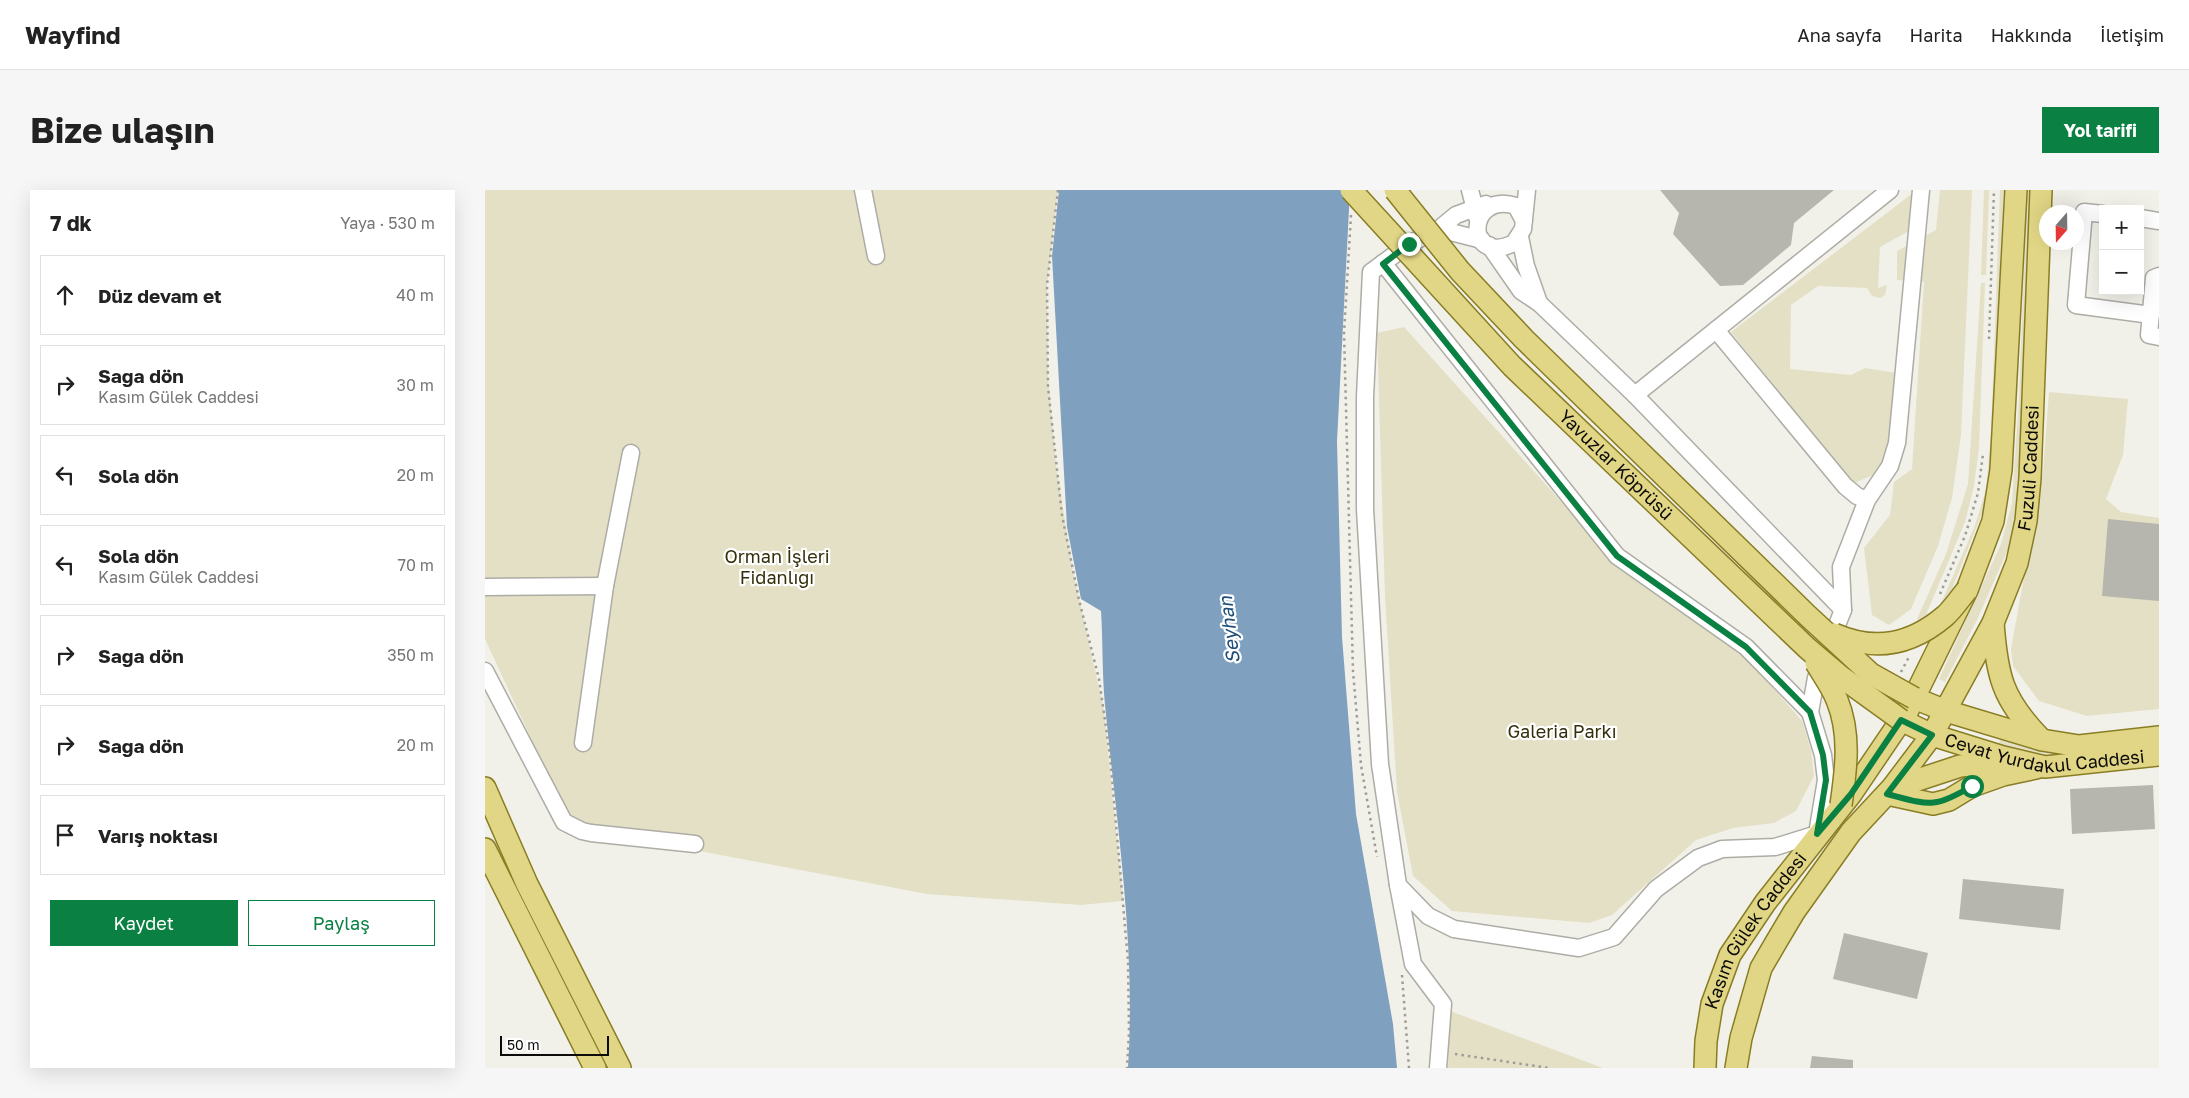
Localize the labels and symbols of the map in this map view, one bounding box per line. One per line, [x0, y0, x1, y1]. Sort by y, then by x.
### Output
north arrow [2039, 205, 2084, 250]
route end [1398, 233, 1421, 256]
street label: Yavuzlar Köprüsü [1555, 405, 1678, 524]
street label: Fuzuli Caddesi [2012, 405, 2043, 533]
park label: Orman İşleri Fidanlığı [724, 545, 830, 588]
water label: Seyhan [1213, 594, 1244, 665]
park label: Galeria Parkı [1507, 720, 1617, 742]
street label: Cevat Yurdakul Caddesi [1942, 728, 2145, 777]
route start [1961, 775, 1984, 798]
street label: Kasım Gülek Caddesi [1699, 848, 1811, 1012]
scale bar [500, 1033, 609, 1056]

